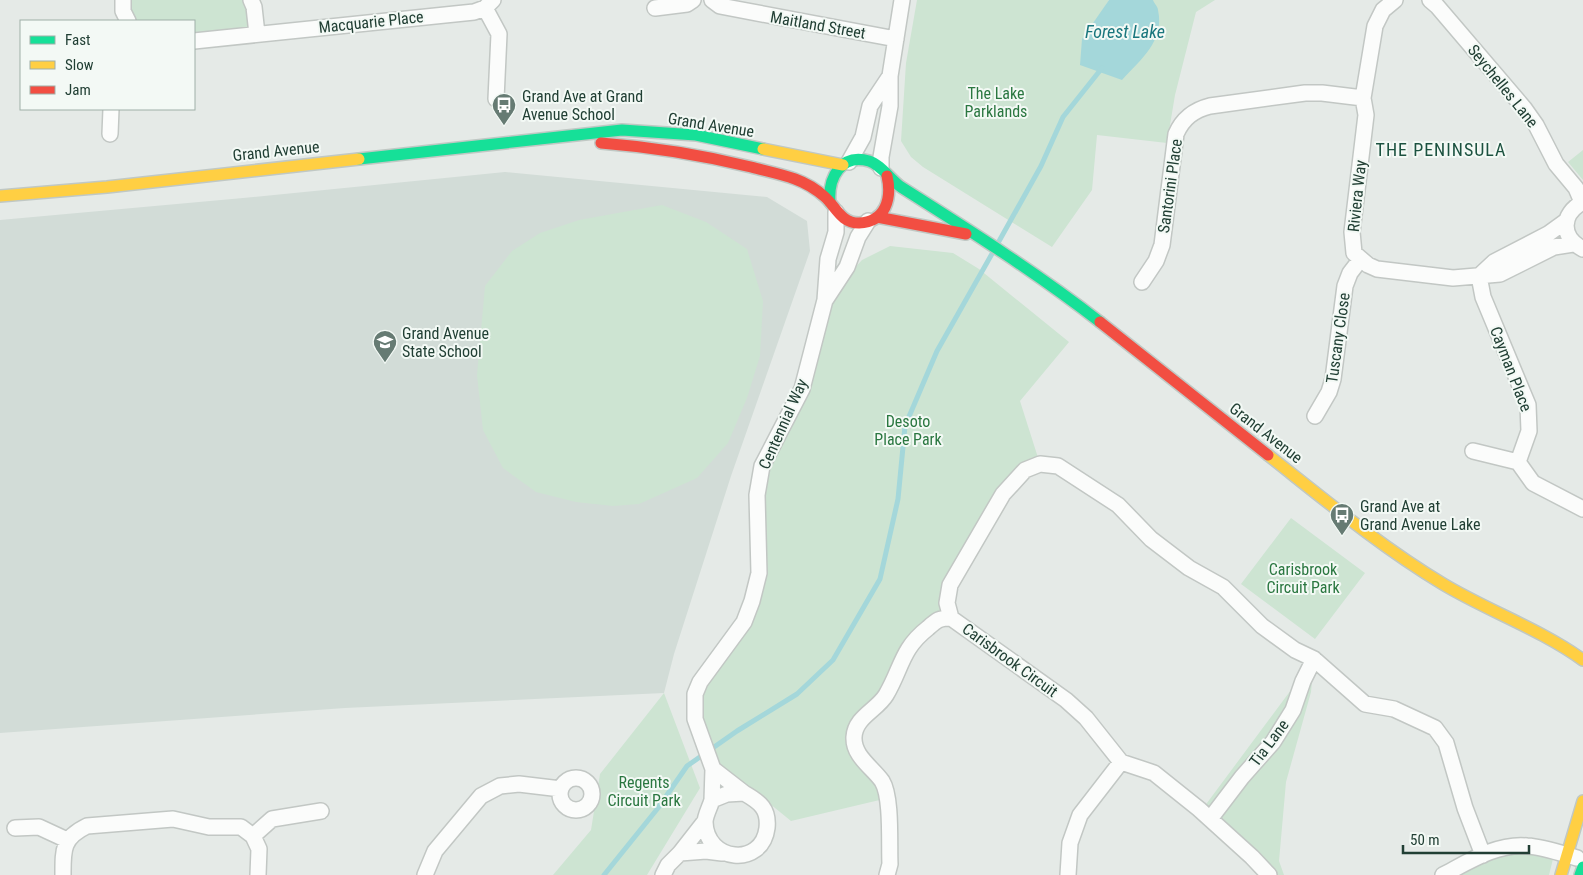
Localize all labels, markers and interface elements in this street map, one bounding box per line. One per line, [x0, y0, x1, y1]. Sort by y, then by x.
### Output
street label: Macquarie Place [318, 7, 424, 37]
street label: Maitland Street [769, 7, 867, 43]
legend [20, 20, 195, 110]
water label: Forest Lake [1085, 21, 1165, 42]
text: Fast [65, 31, 90, 49]
street label: Seychelles Lane [1464, 41, 1542, 131]
text: Slow [65, 56, 94, 74]
text: Jam [65, 81, 91, 99]
park label: The Lake Parklands [965, 84, 1027, 121]
place label: Grand Ave at Grand Avenue School [522, 87, 643, 124]
bus stop icon: Grand Ave at Grand Avenue School [491, 92, 517, 126]
street label: Grand Avenue [666, 109, 756, 141]
street label: Grand Avenue [232, 137, 320, 165]
street label: Santorini Place [1154, 138, 1186, 234]
district label: THE PENINSULA [1376, 139, 1506, 160]
street label: Riviera Way [1344, 159, 1370, 233]
street label: Tuscany Close [1322, 291, 1354, 385]
place label: Grand Avenue State School [402, 324, 489, 361]
street label: Cayman Place [1486, 324, 1536, 414]
school or university icon: Grand Avenue State School [372, 329, 398, 363]
street label: Centennial Way [755, 376, 812, 472]
street label: Grand Avenue [1226, 399, 1306, 467]
park label: Desoto Place Park [874, 412, 942, 449]
place label: Grand Ave at Grand Avenue Lake [1360, 497, 1481, 534]
bus stop icon: Grand Ave at Grand Avenue Lake [1329, 502, 1355, 536]
park label: Carisbrook Circuit Park [1266, 560, 1340, 597]
street label: Carisbrook Circuit [959, 619, 1062, 701]
street label: Tia Lane [1245, 716, 1293, 770]
park label: Regents Circuit Park [607, 773, 681, 810]
scale bar [1403, 822, 1529, 854]
text: 50 m [1410, 831, 1440, 849]

